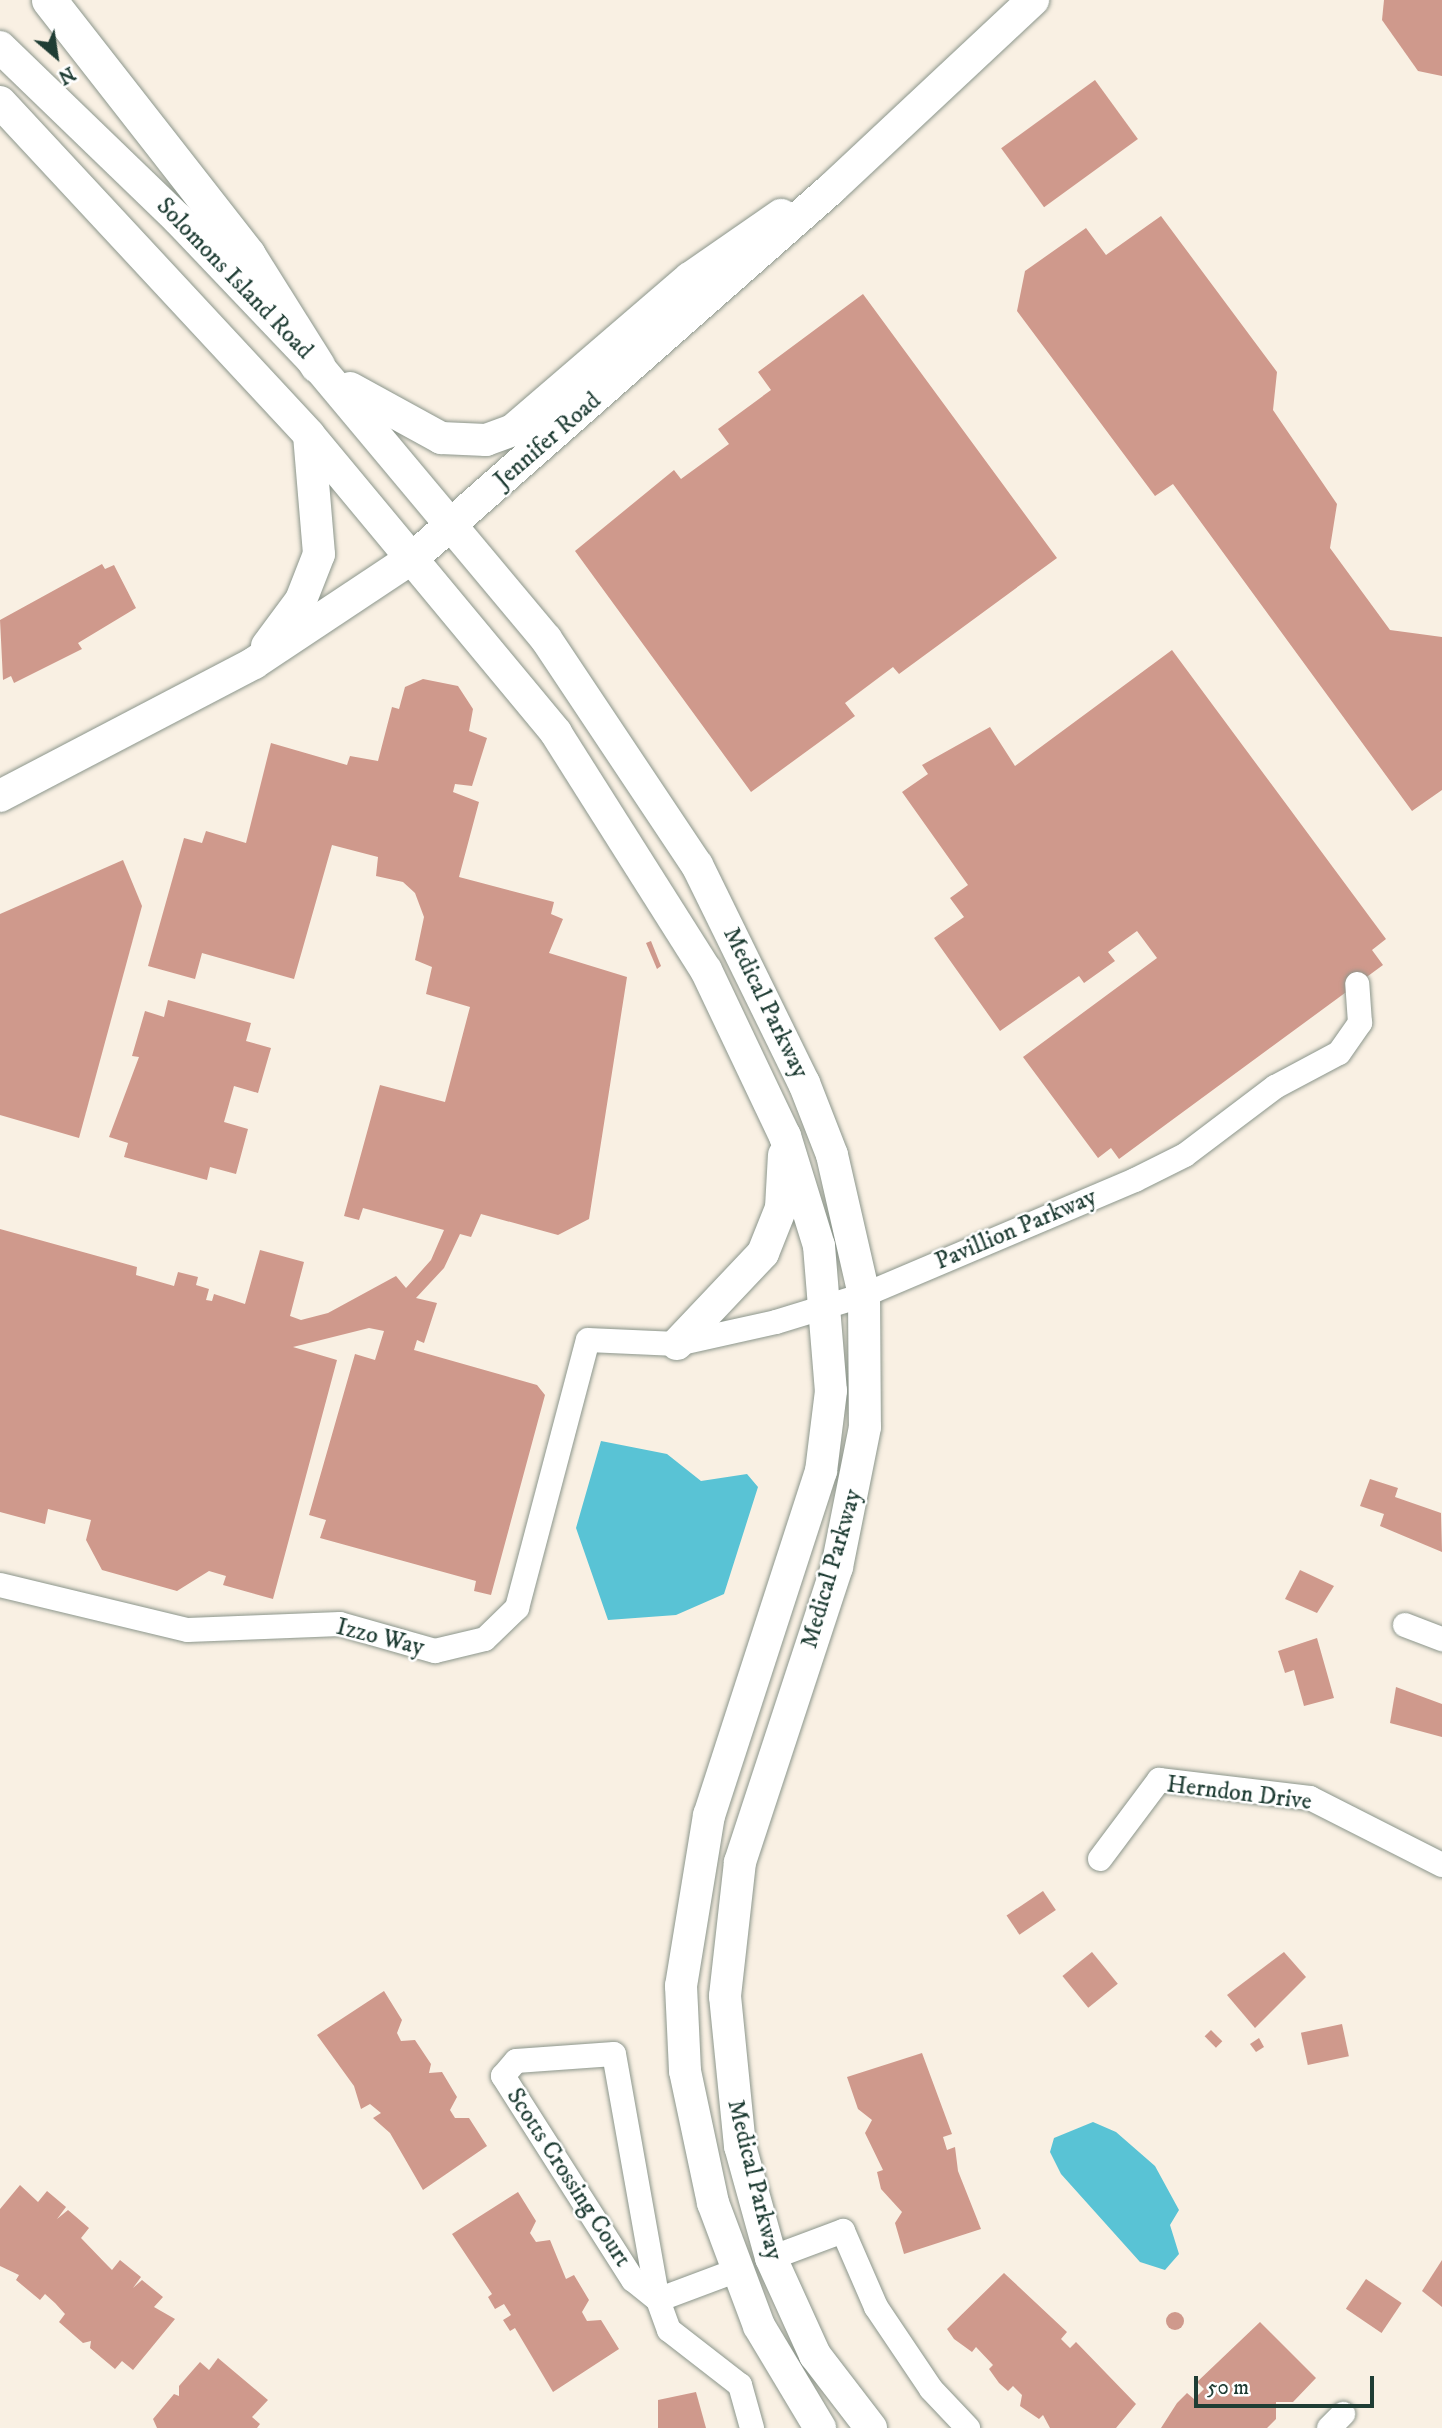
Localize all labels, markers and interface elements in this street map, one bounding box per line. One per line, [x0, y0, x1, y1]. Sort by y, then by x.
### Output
north arrow [21, 21, 91, 91]
text: N [54, 61, 79, 89]
street label: Solomons Island Road [150, 192, 318, 366]
street label: Jennifer Road [489, 387, 607, 495]
street label: Medical Parkway [716, 923, 814, 1083]
street label: Pavillion Parkway [931, 1183, 1101, 1277]
street label: Medical Parkway [796, 1486, 868, 1652]
street label: Izzo Way [333, 1613, 427, 1663]
street label: Herndon Drive [1165, 1771, 1313, 1817]
street label: Scotts Crossing Court [500, 2083, 636, 2273]
street label: Medical Parkway [720, 2097, 788, 2263]
scale bar [1197, 2362, 1377, 2406]
text: 50 m [1207, 2375, 1249, 2401]

